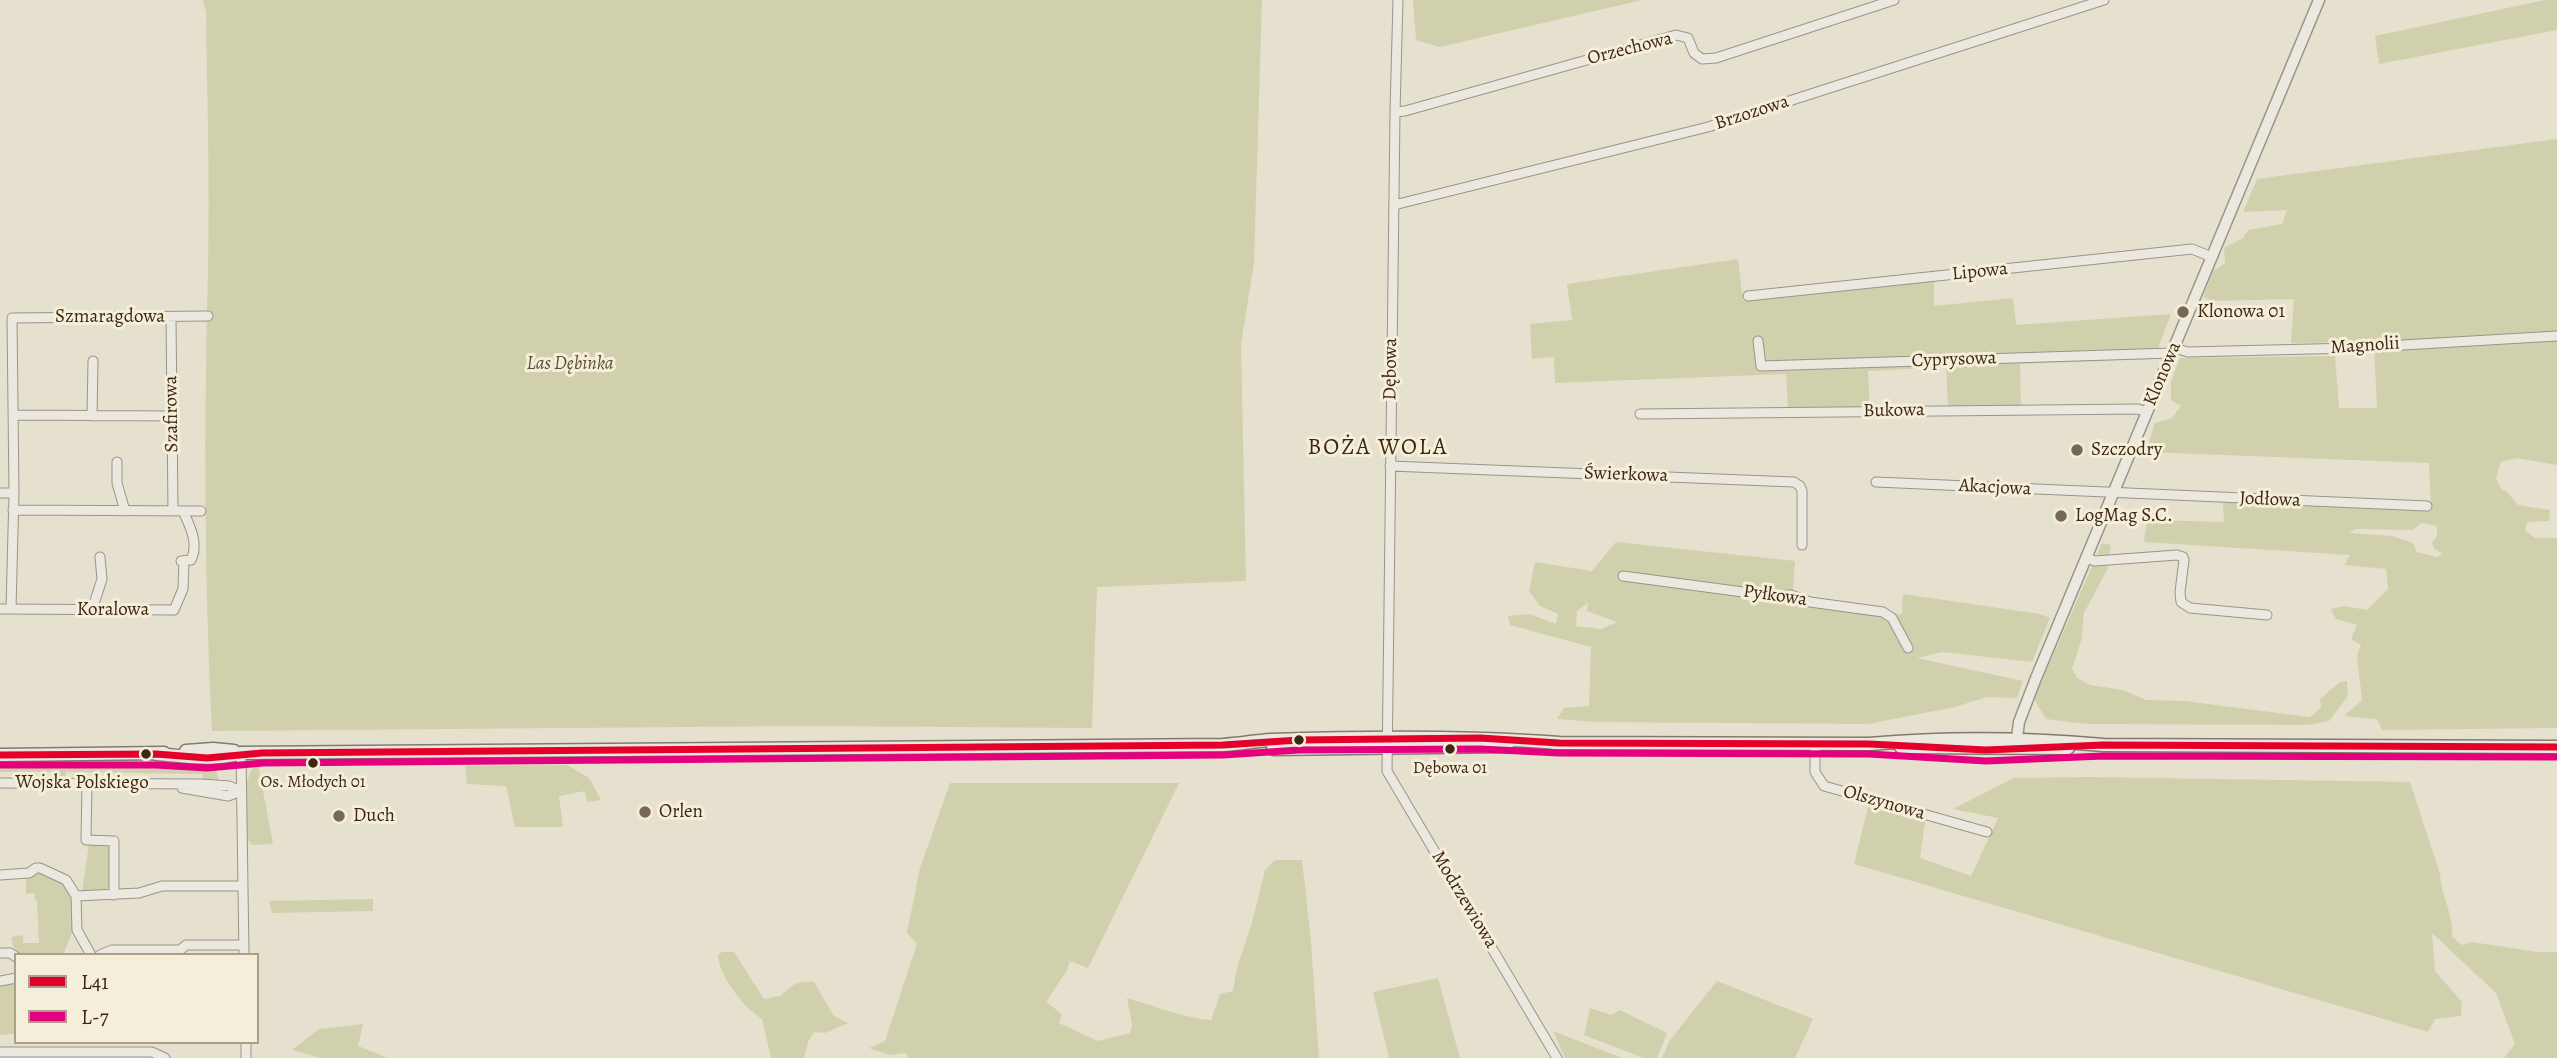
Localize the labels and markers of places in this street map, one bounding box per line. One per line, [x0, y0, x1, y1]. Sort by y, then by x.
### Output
place label: Klonowa 01 [2197, 301, 2285, 323]
marker: Klonowa 01 [2175, 304, 2191, 320]
place label: Szczodry [2091, 439, 2162, 461]
marker: Szczodry [2069, 442, 2085, 458]
place label: LogMag S.C. [2075, 505, 2173, 527]
marker: LogMag S.C. [2053, 508, 2069, 524]
unlabelled marker [1292, 733, 1306, 747]
marker: Dębowa 01 [1443, 742, 1457, 756]
unlabelled marker [139, 747, 153, 761]
marker: Os. Młodych 01 [306, 756, 320, 770]
place label: Dębowa 01 [1413, 759, 1487, 779]
place label: Os. Młodych 01 [260, 773, 366, 793]
place label: Orlen [659, 801, 703, 823]
marker: Orlen [637, 804, 653, 820]
place label: Duch [353, 805, 395, 827]
marker: Duch [331, 808, 347, 824]

